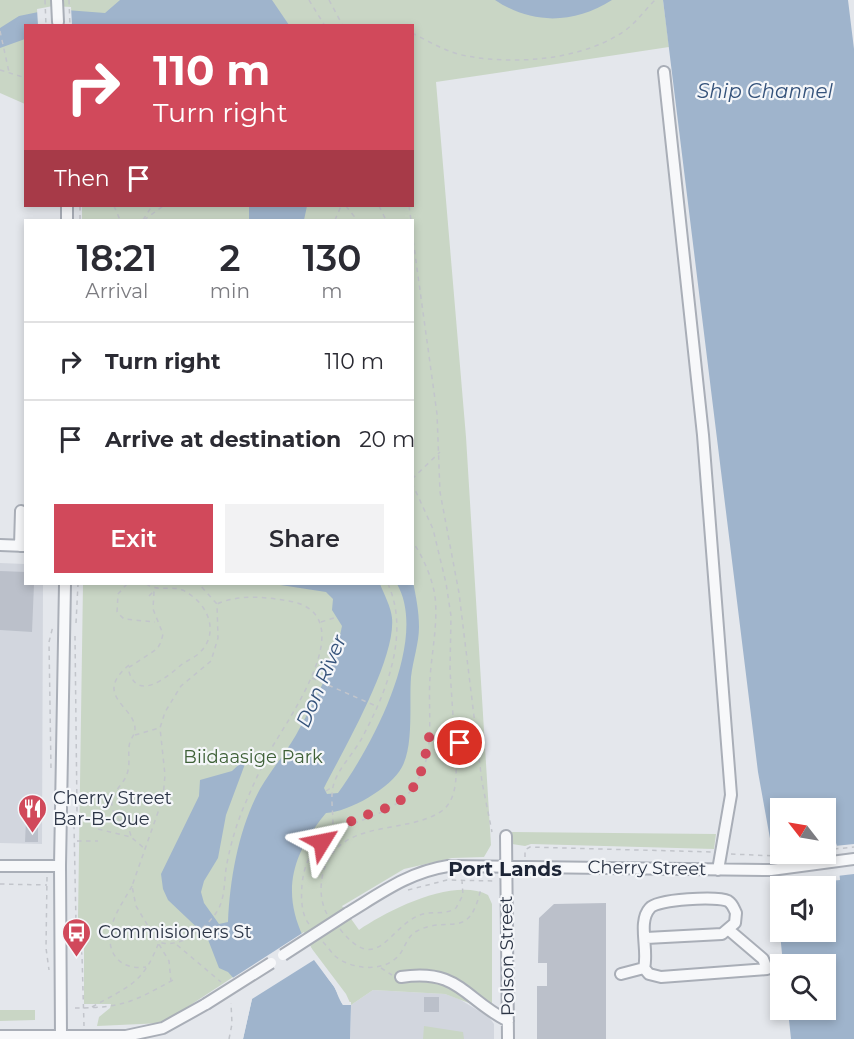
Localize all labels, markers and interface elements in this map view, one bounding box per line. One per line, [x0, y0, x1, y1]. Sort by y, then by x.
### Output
text: 110 m [153, 44, 270, 96]
icon: right [54, 48, 132, 126]
water label: Ship Channel [697, 79, 834, 103]
text: Turn right [153, 96, 288, 129]
icon: arrive [122, 162, 155, 195]
text: Then [54, 165, 110, 192]
text: 18:21 [77, 236, 157, 280]
text: 2 [219, 236, 240, 280]
text: 130 [303, 236, 361, 280]
text: Arrival [85, 279, 148, 303]
text: min [210, 279, 250, 303]
text: m [321, 279, 343, 303]
icon: right [54, 345, 87, 378]
text: Turn right [105, 348, 220, 375]
text: 110 m [324, 348, 384, 375]
icon: arrive [54, 423, 87, 456]
text: Arrive at destination [105, 426, 341, 453]
text: 20 m [359, 426, 415, 453]
button: Exit [54, 504, 213, 573]
button: Share [225, 504, 384, 573]
water label: Don River [291, 630, 352, 731]
pin [434, 717, 485, 768]
icon: arrive [443, 726, 476, 759]
park label: Biidaasige Park [183, 746, 323, 768]
place label: Cherry Street Bar-B-Que [53, 787, 172, 830]
restaurant icon: Cherry Street Bar-B-Que [16, 792, 48, 834]
north arrow [770, 798, 836, 864]
map controls [770, 798, 836, 1020]
position arrow [290, 810, 354, 874]
street label: Cherry Street [587, 856, 707, 880]
district label: Port Lands [448, 857, 562, 881]
button: sound [770, 876, 836, 942]
street label: Polson Street [495, 896, 519, 1016]
bus stop icon: Commisioners St [61, 916, 93, 958]
place label: Commisioners St [98, 921, 252, 943]
button: search [770, 954, 836, 1020]

